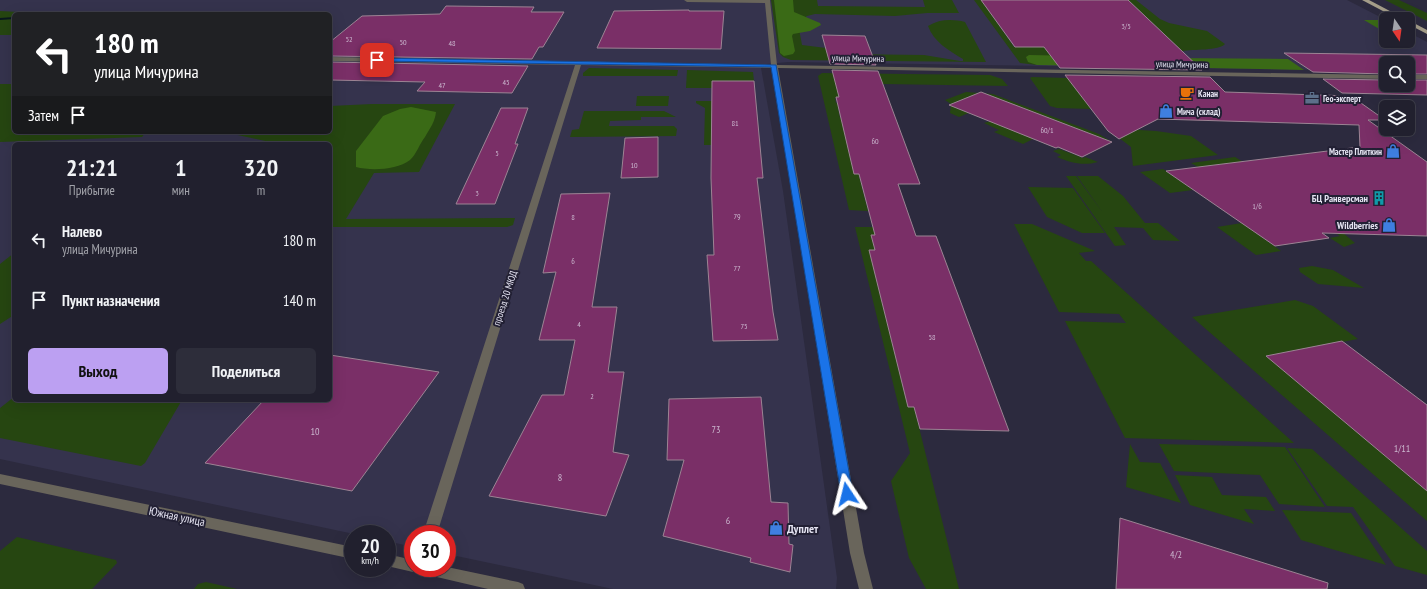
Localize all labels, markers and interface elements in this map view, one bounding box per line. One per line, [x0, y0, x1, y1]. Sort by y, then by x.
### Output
north arrow [1379, 12, 1415, 48]
map controls [1379, 12, 1415, 136]
house number: 3/5 [1121, 21, 1131, 31]
text: 180 m [94, 24, 158, 61]
icon: left [28, 28, 80, 80]
house number: 52 [345, 34, 353, 44]
house number: 50 [399, 37, 407, 47]
house number: 48 [448, 38, 456, 48]
pin [360, 43, 394, 77]
icon: arrive [366, 49, 388, 71]
street label: улица Мичурина [832, 52, 885, 64]
button: search [1379, 56, 1415, 92]
street label: улица Мичурина [1156, 58, 1209, 70]
text: улица Мичурина [94, 60, 199, 83]
house number: 45 [502, 77, 510, 87]
house number: 47 [438, 80, 446, 90]
cafe icon: Канан [1179, 85, 1195, 101]
place label: Канан [1198, 88, 1218, 99]
office icon: Гео-эксперт [1304, 90, 1320, 106]
place label: Гео-эксперт [1323, 93, 1362, 104]
button: layers [1379, 100, 1415, 136]
shop icon: Мича (склад) [1158, 103, 1174, 119]
icon: arrive [67, 104, 89, 126]
text: Затем [28, 106, 59, 125]
place label: Мича (склад) [1177, 106, 1221, 118]
house number: 81 [731, 118, 739, 128]
house number: 60/1 [1040, 125, 1054, 135]
house number: 60 [871, 136, 879, 146]
shop icon: Мастер Плиткин [1385, 143, 1401, 159]
place label: Мастер Плиткин [1329, 146, 1382, 157]
house number: 5 [495, 148, 499, 158]
text: 21:21 [66, 152, 118, 183]
text: 1 [175, 152, 186, 183]
text: 320 [244, 152, 278, 183]
house number: 10 [630, 160, 638, 170]
text: Прибытие [69, 182, 115, 199]
text: мин [172, 182, 190, 199]
text: m [257, 182, 265, 199]
house number: 3 [475, 188, 479, 198]
building icon: БЦ Ранверсман [1371, 190, 1387, 206]
place label: БЦ Ранверсман [1312, 192, 1369, 205]
house number: 1/6 [1252, 201, 1262, 211]
house number: 79 [733, 211, 741, 221]
house number: 8 [571, 212, 575, 222]
shop icon: Wildberries [1381, 217, 1397, 233]
place label: Wildberries [1336, 219, 1378, 232]
text: Налево [62, 222, 102, 241]
icon: left [28, 229, 50, 251]
text: 180 m [283, 231, 316, 250]
text: улица Мичурина [62, 241, 138, 258]
house number: 6 [571, 256, 575, 266]
house number: 77 [733, 263, 741, 273]
street label: проезд 20 МЮД [490, 268, 520, 327]
icon: arrive [28, 289, 50, 311]
text: Пункт назначения [62, 291, 160, 310]
text: 140 m [283, 291, 316, 310]
house number: 4 [577, 319, 581, 329]
house number: 75 [740, 321, 748, 331]
house number: 58 [928, 332, 936, 342]
button: Выход [28, 348, 168, 394]
button: Поделиться [176, 348, 316, 394]
house number: 2 [590, 391, 594, 401]
house number: 73 [712, 423, 721, 436]
house number: 10 [311, 425, 320, 438]
house number: 1/11 [1394, 442, 1410, 455]
house number: 8 [558, 471, 562, 484]
position arrow [826, 473, 868, 515]
street label: Южная улица [148, 503, 207, 529]
house number: 6 [726, 514, 731, 527]
shop icon: Дуплет [768, 520, 784, 536]
place label: Дуплет [787, 521, 819, 536]
speed limit sign: 30 [404, 525, 456, 577]
text: 20 [360, 533, 380, 559]
house number: 4/2 [1170, 548, 1182, 561]
text: km/h [361, 554, 379, 567]

